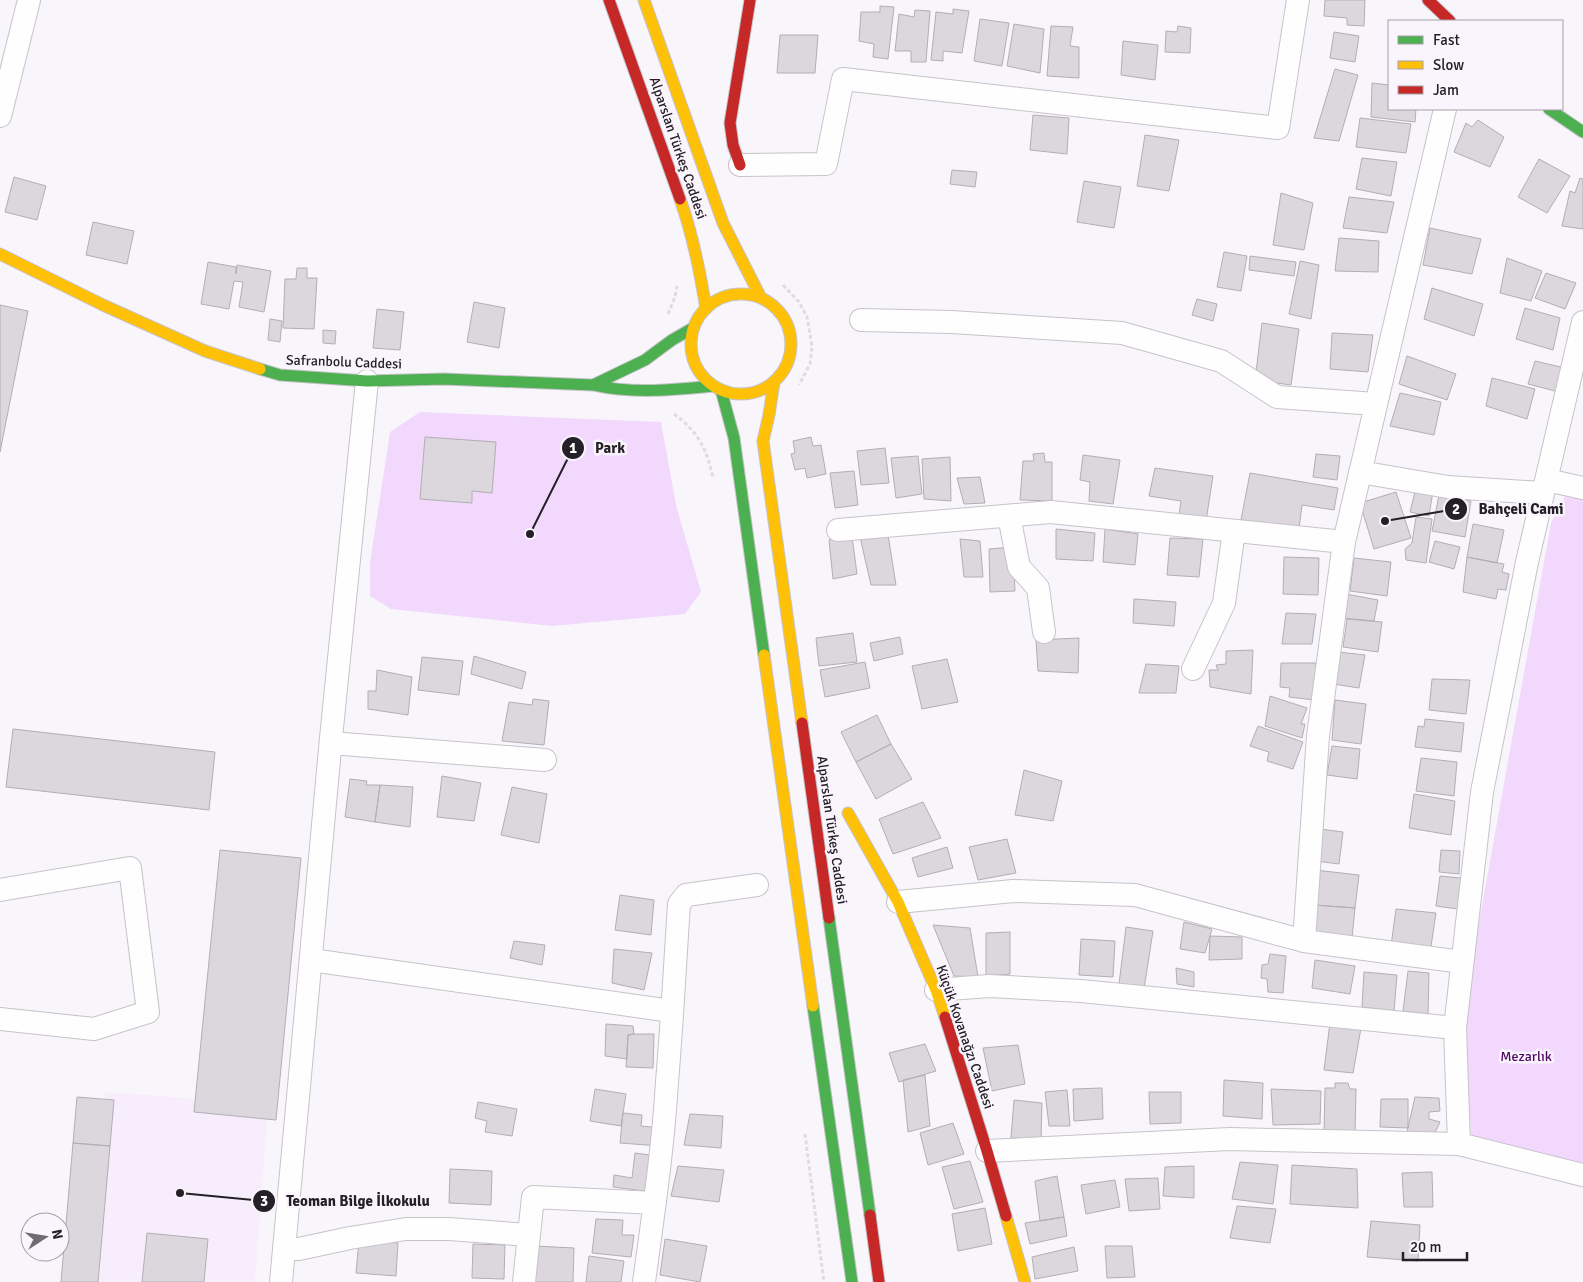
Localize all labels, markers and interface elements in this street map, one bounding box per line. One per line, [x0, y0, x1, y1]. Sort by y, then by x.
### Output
legend [1388, 20, 1563, 110]
text: Fast [1433, 31, 1460, 49]
text: Slow [1433, 56, 1464, 74]
street label: Alparslan Türkeş Caddesi [646, 75, 710, 221]
text: Jam [1433, 81, 1459, 99]
street label: Safranbolu Caddesi [286, 351, 402, 373]
callout: Park [560, 433, 635, 463]
text: 1 [569, 439, 577, 457]
text: Park [595, 439, 625, 457]
callout: Bahçeli Cami [1443, 494, 1573, 524]
text: 2 [1452, 500, 1460, 518]
text: Bahçeli Cami [1478, 500, 1564, 518]
street label: Alparslan Türkeş Caddesi [813, 755, 851, 905]
street label: Küçük Kovanağzı Caddesi [932, 963, 998, 1111]
park label: Mezarlık [1500, 1048, 1552, 1065]
callout: Teoman Bilge İlkokulu [252, 1186, 440, 1216]
text: 3 [260, 1192, 268, 1210]
text: Teoman Bilge İlkokulu [286, 1192, 430, 1210]
north arrow [20, 1212, 70, 1262]
text: N [48, 1228, 67, 1241]
scale bar [1403, 1230, 1467, 1262]
text: 20 m [1410, 1238, 1441, 1256]

